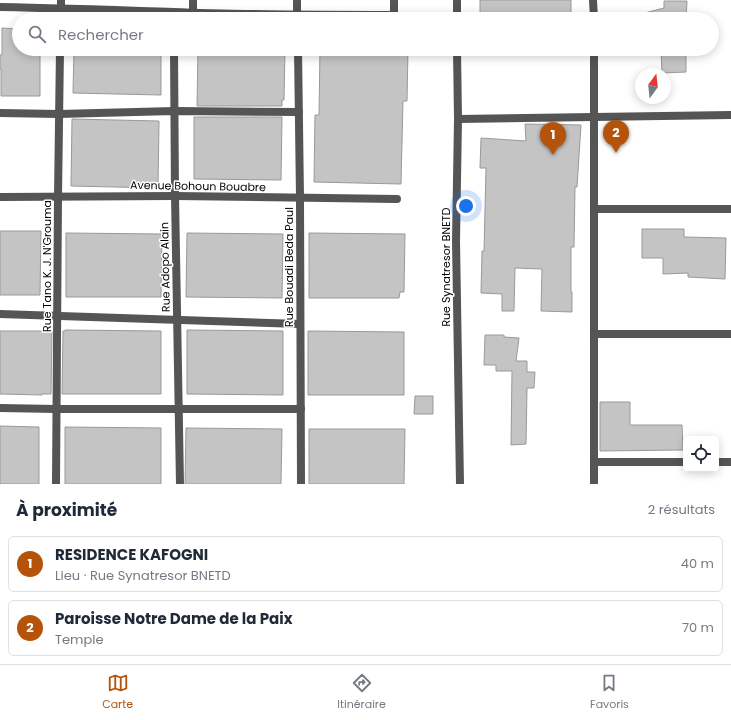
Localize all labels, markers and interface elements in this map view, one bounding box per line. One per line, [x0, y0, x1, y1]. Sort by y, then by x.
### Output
search box [12, 12, 719, 56]
icon: search [26, 23, 48, 45]
text: Rechercher [58, 24, 144, 45]
north arrow [635, 68, 671, 104]
pin: 2 [603, 120, 629, 153]
pin: 1 [540, 122, 566, 155]
street label: Avenue Bohoun Bouabre [130, 177, 266, 195]
your location [456, 196, 476, 216]
street label: Rue Tano K. J. N'Grouma [39, 200, 55, 332]
street label: Rue Bouadi Beda Paul [281, 207, 297, 327]
street label: Rue Synatresor BNETD [438, 207, 454, 327]
street label: Rue Adopo Alain [156, 222, 174, 312]
map controls [683, 436, 719, 472]
button: locate [683, 436, 719, 472]
text: À proximité [16, 498, 117, 522]
text: 2 résultats [648, 500, 715, 519]
text: RESIDENCE KAFOGNI [55, 544, 208, 565]
text: 1 [28, 554, 32, 573]
text: 40 m [681, 554, 714, 573]
text: Lieu · Rue Synatresor BNETD [55, 566, 231, 585]
text: Paroisse Notre Dame de la Paix [55, 608, 292, 629]
text: 2 [26, 618, 34, 637]
text: 70 m [682, 618, 714, 637]
text: Temple [55, 630, 104, 649]
tab: Carte [102, 672, 133, 713]
tab: Itinéraire [337, 672, 386, 713]
tab: Favoris [590, 672, 629, 713]

